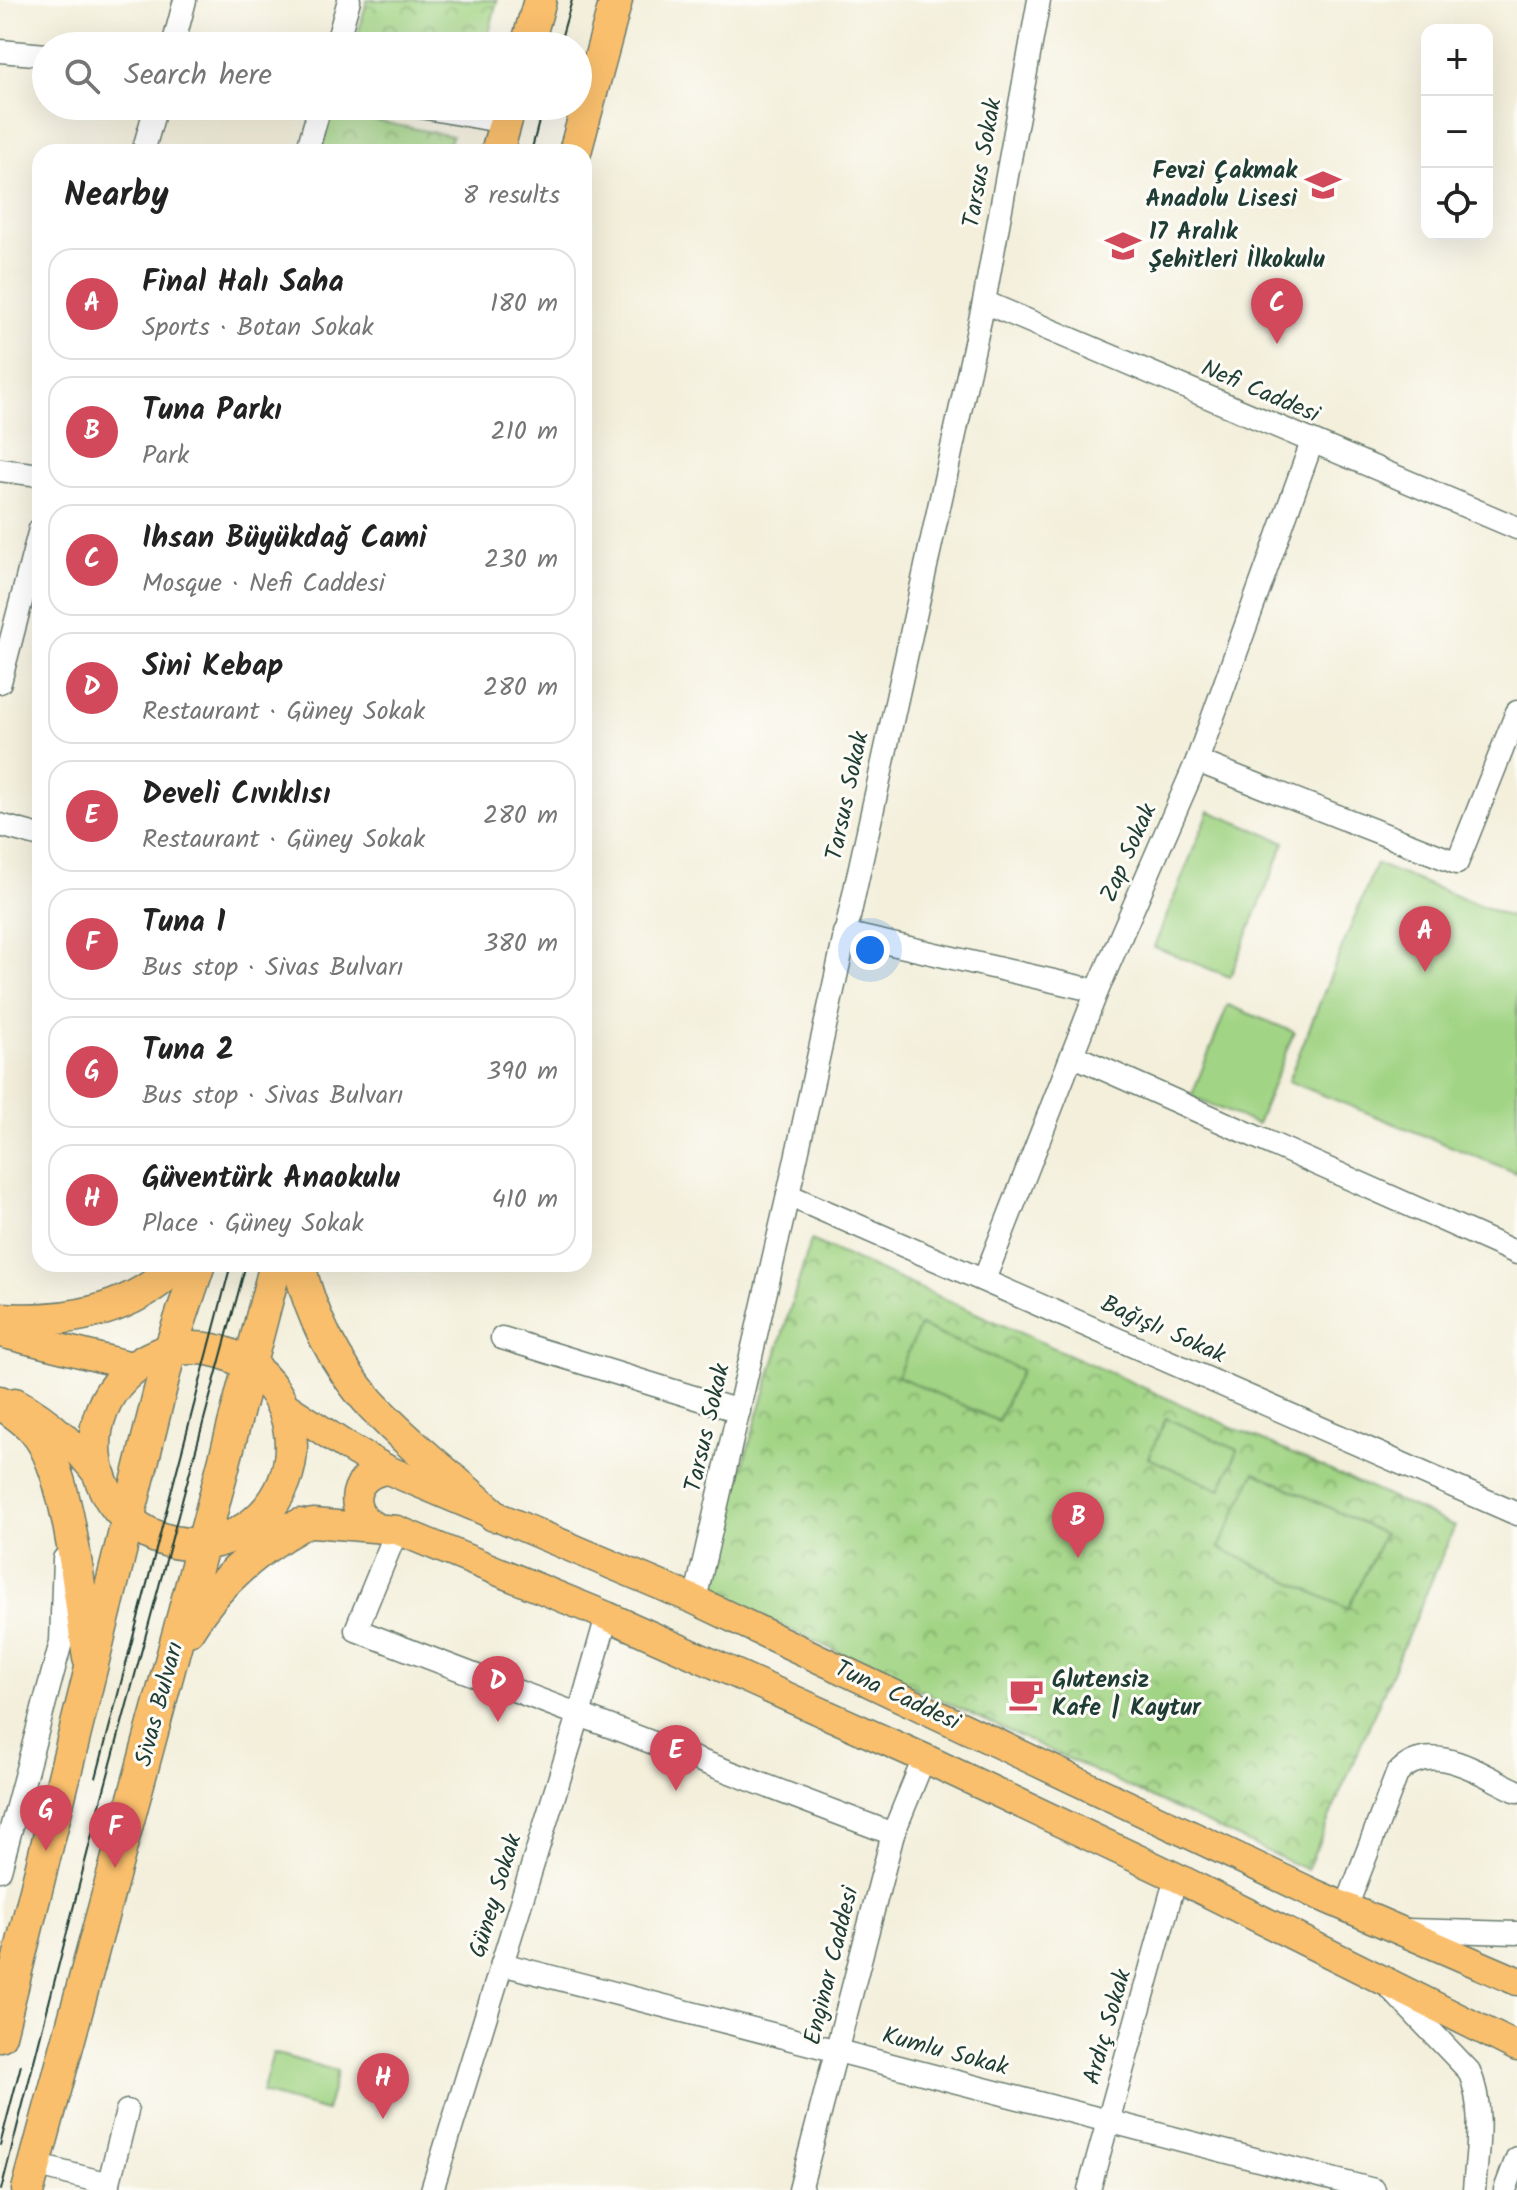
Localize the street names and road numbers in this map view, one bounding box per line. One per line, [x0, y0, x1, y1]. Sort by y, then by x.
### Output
street label: Tarsus Sokak [952, 94, 1014, 231]
street label: Nefi Caddesi [1195, 349, 1327, 435]
street label: Tarsus Sokak [815, 727, 881, 864]
street label: Zap Sokak [1090, 797, 1168, 909]
street label: Bağışlı Sokak [1094, 1285, 1233, 1375]
street label: Tarsus Sokak [674, 1359, 742, 1496]
street label: Sivas Bulvarı [125, 1637, 195, 1771]
street label: Tuna Caddesi [828, 1650, 967, 1743]
street label: Güney Sokak [459, 1828, 534, 1963]
street label: Enginar Caddesi [793, 1882, 871, 2049]
street label: Ardıç Sokak [1073, 1964, 1143, 2089]
street label: Kumlu Sokak [878, 2016, 1013, 2088]

